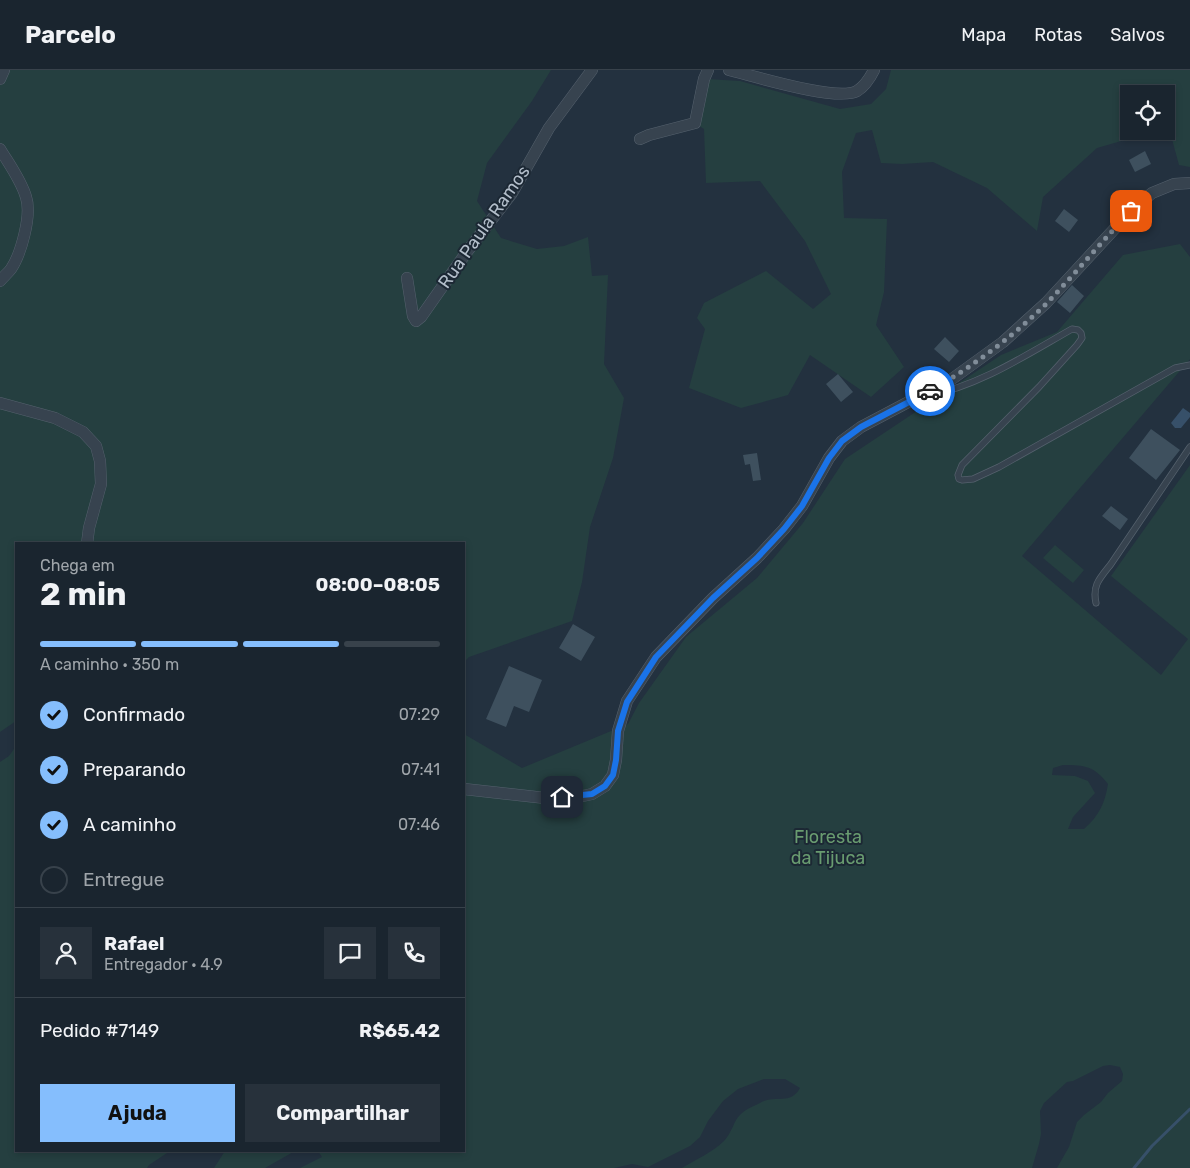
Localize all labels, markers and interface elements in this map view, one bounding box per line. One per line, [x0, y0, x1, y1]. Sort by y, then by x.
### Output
text: Parcelo [25, 21, 116, 49]
text: Mapa [961, 24, 1006, 46]
text: Rotas [1034, 24, 1082, 46]
text: Salvos [1110, 24, 1165, 46]
map controls [1120, 85, 1175, 140]
button: locate [1120, 85, 1175, 140]
street label: Rua Paula Ramos [433, 161, 535, 293]
pin [1110, 190, 1152, 232]
icon: bag [1117, 197, 1145, 225]
courier [905, 366, 955, 416]
icon: car [916, 377, 944, 405]
text: Chega em [40, 556, 115, 575]
text: 08:00–08:05 [316, 573, 440, 596]
text: 2 min [40, 575, 127, 613]
text: A caminho · 350 m [40, 655, 179, 674]
icon: check [40, 701, 68, 729]
text: Confirmado [83, 703, 185, 726]
text: 07:29 [399, 705, 440, 724]
icon: check [40, 756, 68, 784]
text: Preparando [83, 758, 186, 781]
text: 07:41 [401, 760, 440, 779]
pin [541, 776, 583, 818]
icon: home [548, 783, 576, 811]
icon: check [40, 811, 68, 839]
text: A caminho [83, 813, 176, 836]
text: 07:46 [398, 815, 440, 834]
park label: Floresta da Tijuca [791, 826, 865, 869]
text: Entregue [83, 868, 164, 891]
button: person [40, 927, 92, 979]
button: chat [324, 927, 376, 979]
button: phone [388, 927, 440, 979]
text: Rafael [104, 932, 164, 955]
text: Entregador · 4.9 [104, 955, 223, 974]
text: Pedido #7149 [40, 1019, 159, 1042]
text: R$65.42 [359, 1019, 440, 1042]
button: Ajuda [40, 1084, 235, 1142]
button: Compartilhar [245, 1084, 440, 1142]

